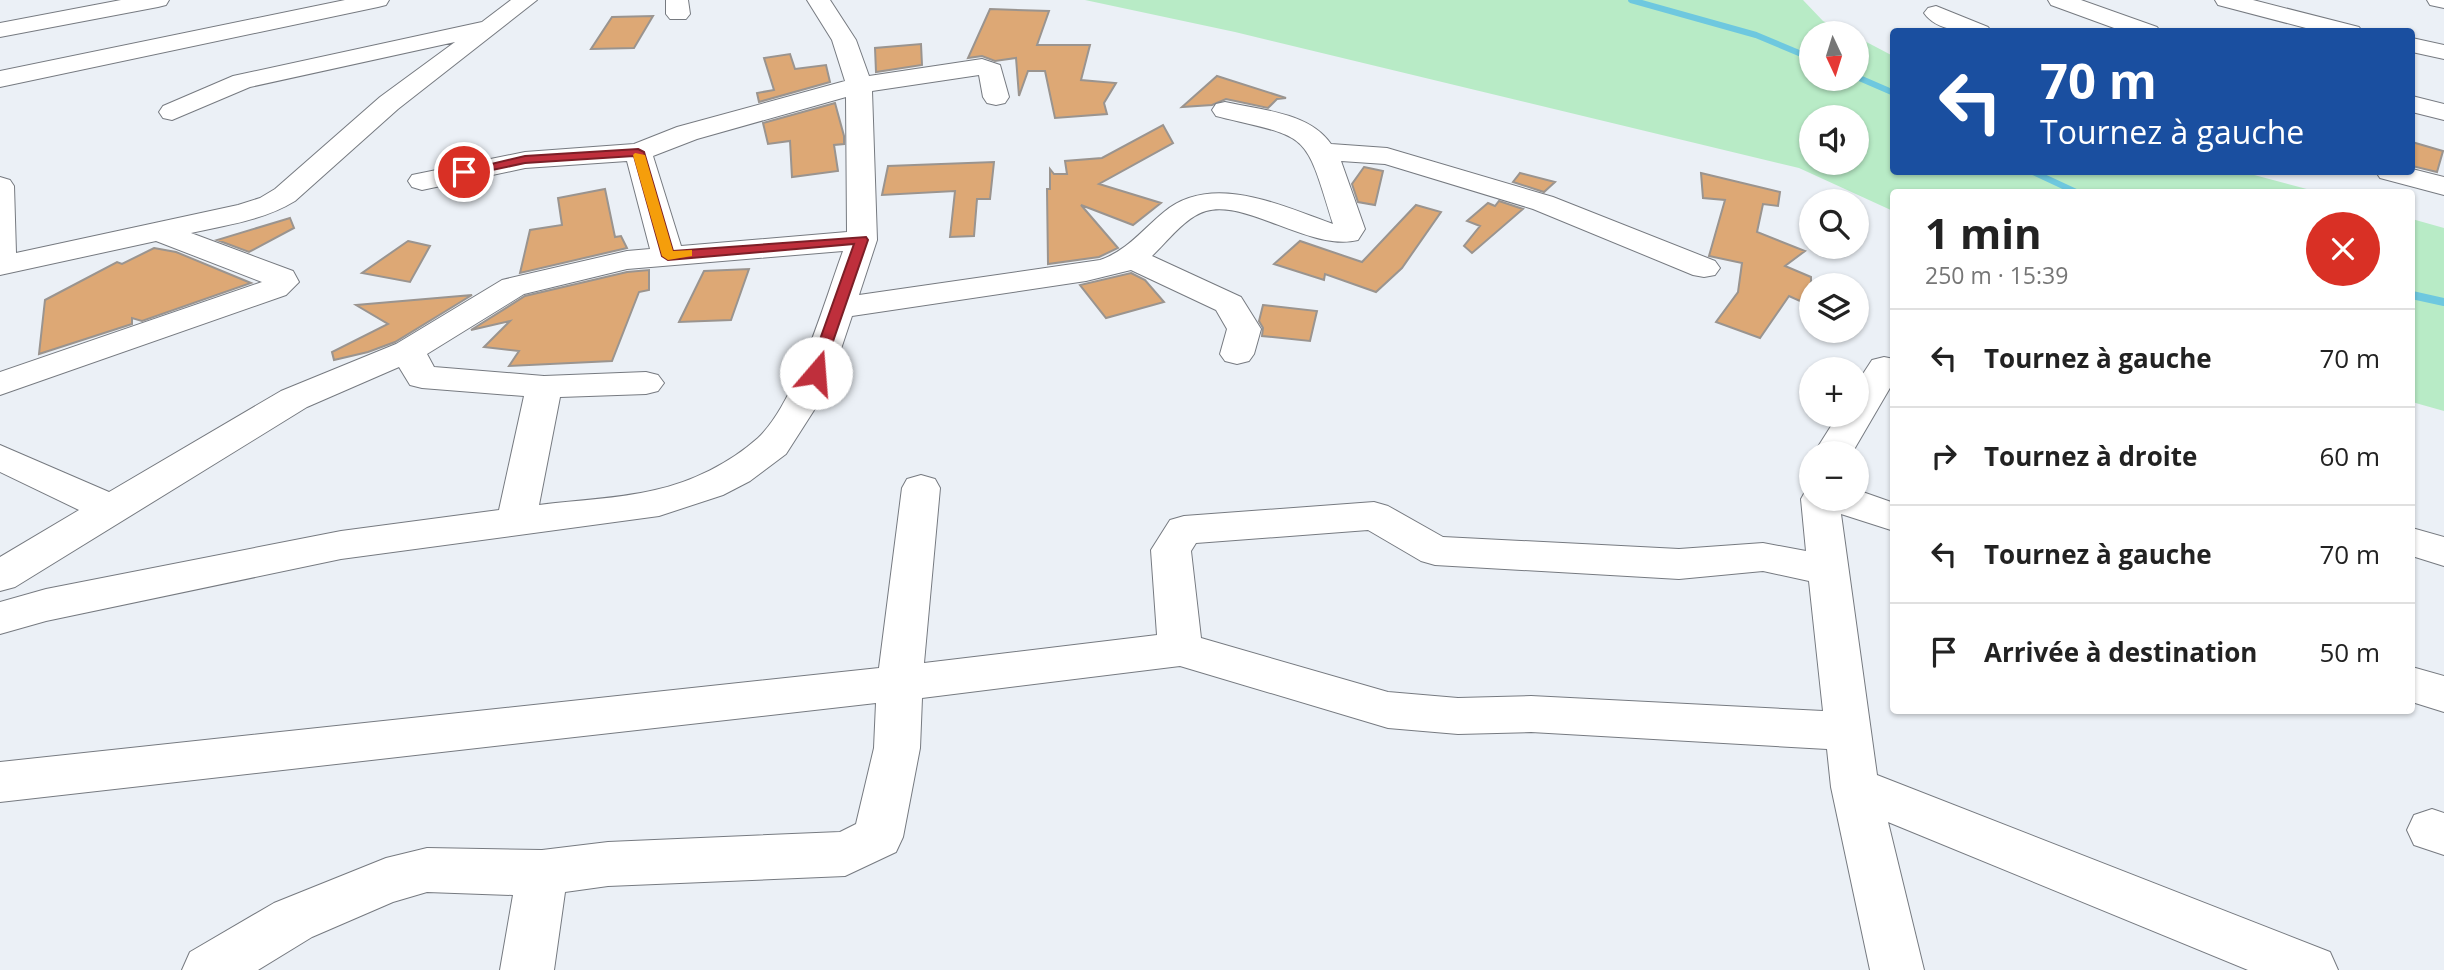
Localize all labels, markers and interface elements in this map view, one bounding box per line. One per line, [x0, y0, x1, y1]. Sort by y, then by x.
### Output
north arrow [1799, 21, 1869, 91]
map controls [1799, 21, 1869, 511]
text: 70 m [2040, 47, 2157, 113]
icon: left [1925, 56, 2016, 147]
button: sound [1799, 105, 1869, 175]
text: Tournez à gauche [2040, 110, 2304, 153]
pin [434, 142, 494, 202]
icon: arrive [445, 153, 483, 191]
button: search [1799, 189, 1869, 259]
text: 1 min [1925, 204, 2042, 261]
button: close [2306, 212, 2380, 286]
text: 250 m · 15:39 [1925, 259, 2068, 291]
button: layers [1799, 273, 1869, 343]
position arrow [779, 336, 853, 410]
icon: left [1925, 339, 1963, 377]
text: Tournez à gauche [1984, 340, 2212, 376]
text: 70 m [2319, 340, 2380, 376]
button: + [1799, 357, 1869, 427]
icon: right [1925, 437, 1963, 475]
text: Tournez à droite [1984, 438, 2197, 474]
text: 60 m [2319, 438, 2380, 474]
button: − [1799, 441, 1869, 511]
icon: left [1925, 535, 1963, 573]
text: Tournez à gauche [1984, 536, 2212, 572]
text: 70 m [2319, 536, 2380, 572]
icon: arrive [1925, 633, 1963, 671]
text: Arrivée à destination [1984, 634, 2257, 670]
text: 50 m [2319, 634, 2380, 670]

